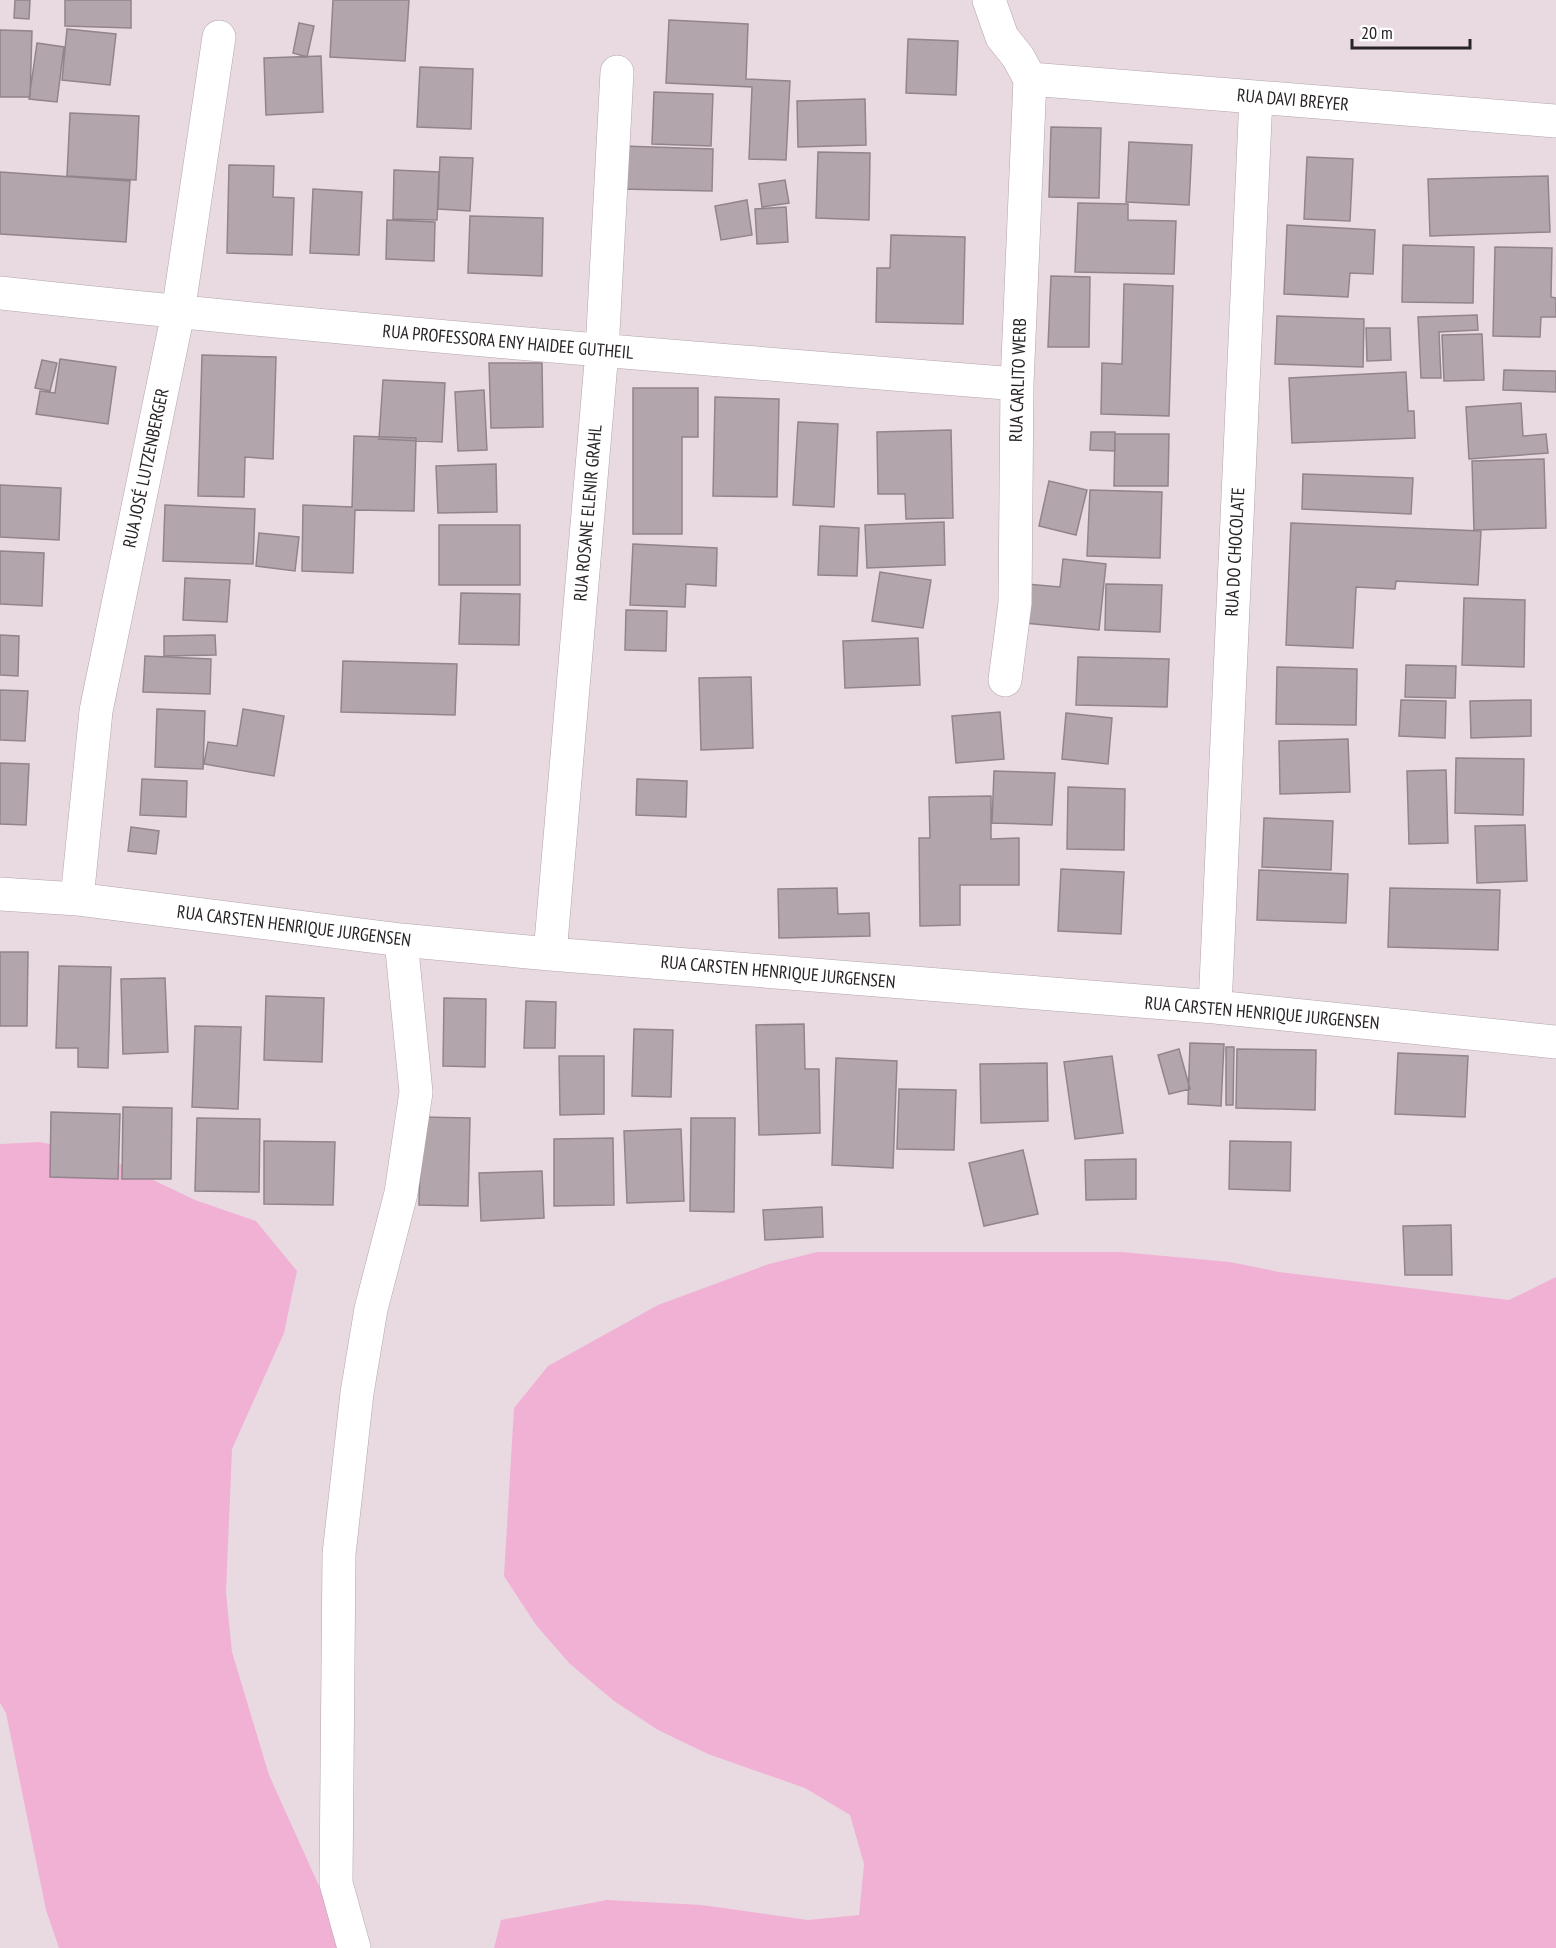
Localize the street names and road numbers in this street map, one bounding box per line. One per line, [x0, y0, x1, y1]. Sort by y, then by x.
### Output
street label: RUA DAVI BREYER [1236, 83, 1350, 116]
street label: RUA CARLITO WERB [1004, 318, 1031, 442]
street label: RUA PROFESSORA ENY HAIDEE GUTHEIL [382, 319, 635, 364]
street label: RUA JOSÉ LUTZENBERGER [117, 386, 174, 550]
street label: RUA ROSANE ELENIR GRAHL [568, 423, 607, 602]
street label: RUA DO CHOCOLATE [1220, 487, 1249, 617]
street label: RUA CARSTEN HENRIQUE JURGENSEN [176, 900, 412, 951]
street label: RUA CARSTEN HENRIQUE JURGENSEN [660, 950, 896, 993]
street label: RUA CARSTEN HENRIQUE JURGENSEN [1144, 991, 1380, 1034]

